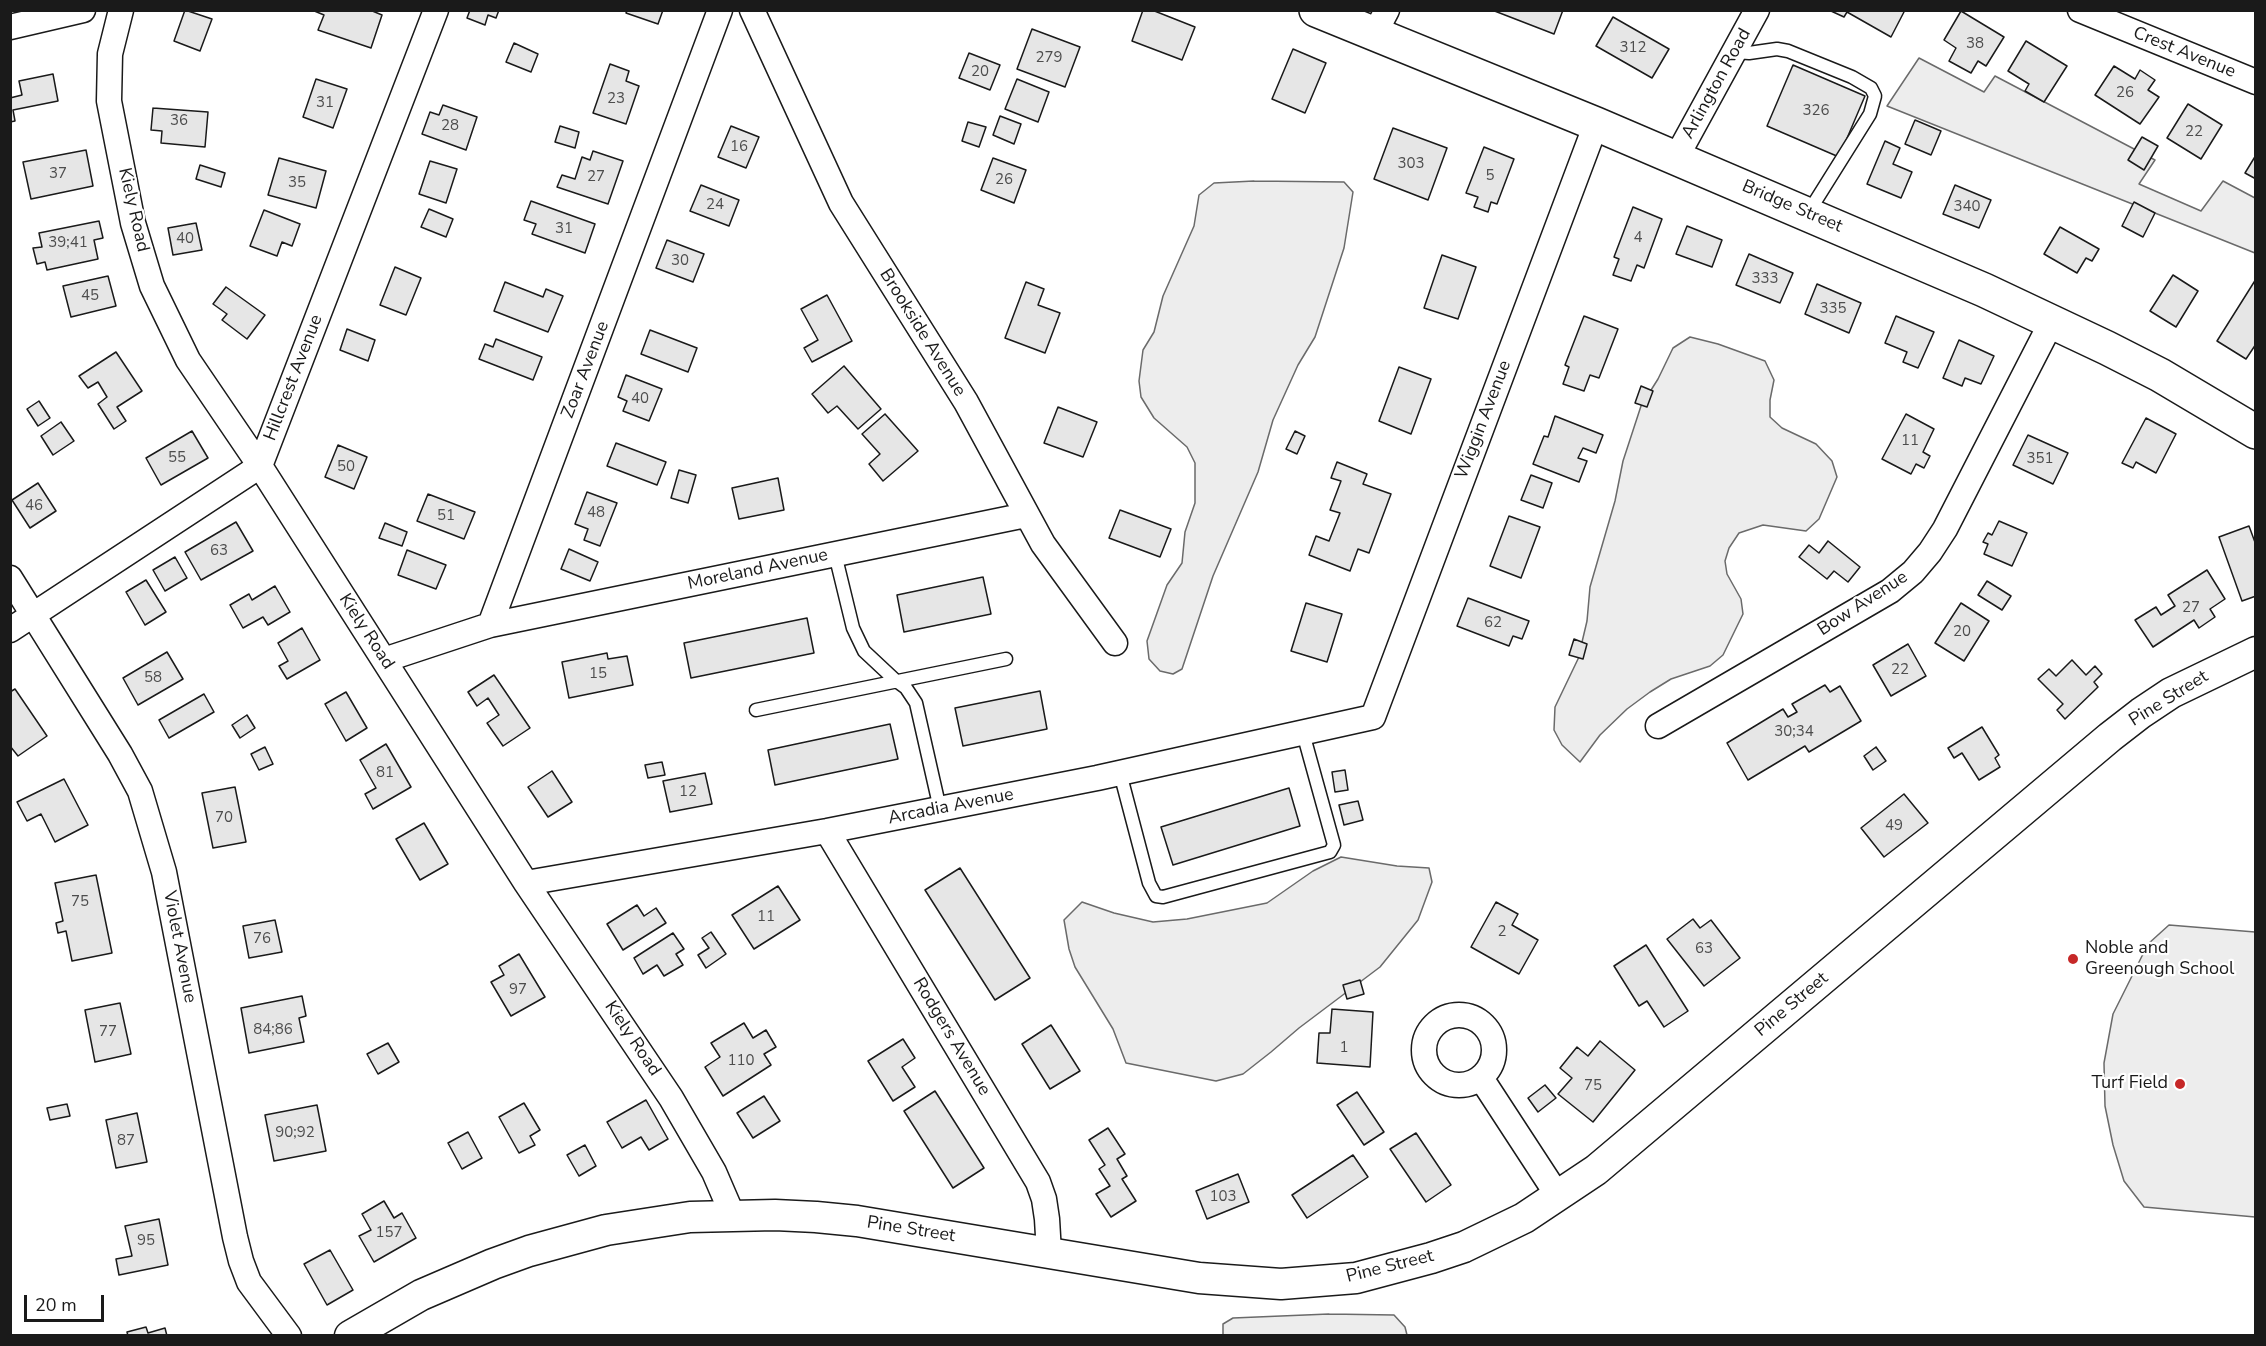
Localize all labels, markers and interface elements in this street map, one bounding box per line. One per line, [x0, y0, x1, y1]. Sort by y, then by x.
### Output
street label: Crest Avenue [2130, 23, 2238, 83]
street label: Arlington Road [1678, 25, 1756, 143]
house number: 38 [1966, 35, 1984, 53]
house number: 312 [1620, 39, 1646, 57]
house number: 279 [1036, 49, 1062, 67]
house number: 20 [971, 63, 989, 81]
house number: 26 [2116, 84, 2134, 102]
house number: 23 [607, 90, 625, 108]
house number: 31 [316, 94, 334, 112]
house number: 326 [1803, 102, 1829, 120]
house number: 36 [170, 112, 188, 130]
house number: 28 [441, 117, 459, 135]
house number: 22 [2185, 123, 2203, 141]
house number: 16 [730, 138, 748, 156]
house number: 303 [1398, 155, 1424, 173]
house number: 37 [49, 165, 67, 183]
street label: Kiely Road [113, 166, 153, 254]
house number: 5 [1486, 167, 1494, 185]
house number: 27 [587, 168, 605, 186]
house number: 26 [995, 171, 1013, 189]
house number: 35 [288, 174, 306, 192]
street label: Bridge Street [1738, 176, 1846, 238]
house number: 24 [706, 196, 724, 214]
house number: 340 [1954, 198, 1980, 216]
house number: 31 [555, 220, 573, 238]
house number: 4 [1634, 229, 1642, 247]
house number: 40 [176, 230, 194, 248]
house number: 39;41 [48, 234, 88, 252]
house number: 30 [671, 252, 689, 270]
street label: Brookside Avenue [874, 265, 970, 401]
house number: 333 [1752, 270, 1778, 288]
house number: 45 [81, 287, 99, 305]
house number: 335 [1820, 300, 1846, 318]
street label: Hillcrest Avenue [260, 312, 328, 444]
street label: Zoar Avenue [558, 318, 614, 422]
street label: Wiggin Avenue [1451, 358, 1517, 482]
house number: 40 [631, 390, 649, 408]
house number: 11 [1901, 432, 1919, 450]
house number: 55 [168, 449, 186, 467]
house number: 351 [2027, 450, 2053, 468]
house number: 50 [337, 458, 355, 476]
house number: 46 [25, 497, 43, 515]
house number: 48 [587, 504, 605, 522]
house number: 51 [437, 507, 455, 525]
house number: 63 [210, 542, 228, 560]
street label: Moreland Avenue [686, 545, 830, 595]
street label: Bow Avenue [1814, 567, 1912, 641]
street label: Kiely Road [334, 590, 398, 674]
house number: 27 [2182, 599, 2200, 617]
house number: 62 [1484, 614, 1502, 632]
house number: 20 [1953, 623, 1971, 641]
house number: 22 [1891, 661, 1909, 679]
house number: 15 [589, 665, 607, 683]
street label: Pine Street [2125, 666, 2213, 732]
house number: 58 [144, 669, 162, 687]
house number: 30;34 [1774, 723, 1814, 741]
house number: 81 [376, 764, 394, 782]
house number: 12 [679, 783, 697, 801]
street label: Arcadia Avenue [886, 784, 1016, 830]
house number: 70 [215, 809, 233, 827]
house number: 49 [1885, 817, 1903, 835]
street label: Violet Avenue [158, 889, 200, 1005]
house number: 75 [71, 893, 89, 911]
house number: 11 [757, 908, 775, 926]
house number: 2 [1498, 923, 1506, 941]
house number: 76 [253, 930, 271, 948]
place label: Noble and Greenough School [2085, 938, 2234, 980]
house number: 63 [1695, 940, 1713, 958]
marker: Noble and Greenough School [2066, 952, 2080, 966]
street label: Pine Street [1751, 968, 1833, 1042]
street label: Rodgers Avenue [907, 974, 995, 1100]
house number: 97 [509, 981, 527, 999]
street label: Kiely Road [599, 997, 665, 1081]
house number: 84;86 [253, 1021, 293, 1039]
house number: 77 [99, 1023, 117, 1041]
house number: 1 [1340, 1039, 1348, 1057]
house number: 110 [728, 1052, 754, 1070]
place label: Turf Field [2091, 1073, 2168, 1095]
house number: 75 [1584, 1077, 1602, 1095]
marker: Turf Field [2173, 1077, 2187, 1091]
house number: 90;92 [275, 1124, 315, 1142]
house number: 87 [117, 1132, 135, 1150]
house number: 103 [1210, 1188, 1236, 1206]
street label: Pine Street [865, 1212, 957, 1248]
house number: 157 [376, 1224, 402, 1242]
house number: 95 [137, 1232, 155, 1250]
street label: Pine Street [1344, 1246, 1436, 1288]
scale bar [27, 1283, 106, 1321]
text: 20 m [35, 1293, 77, 1317]

